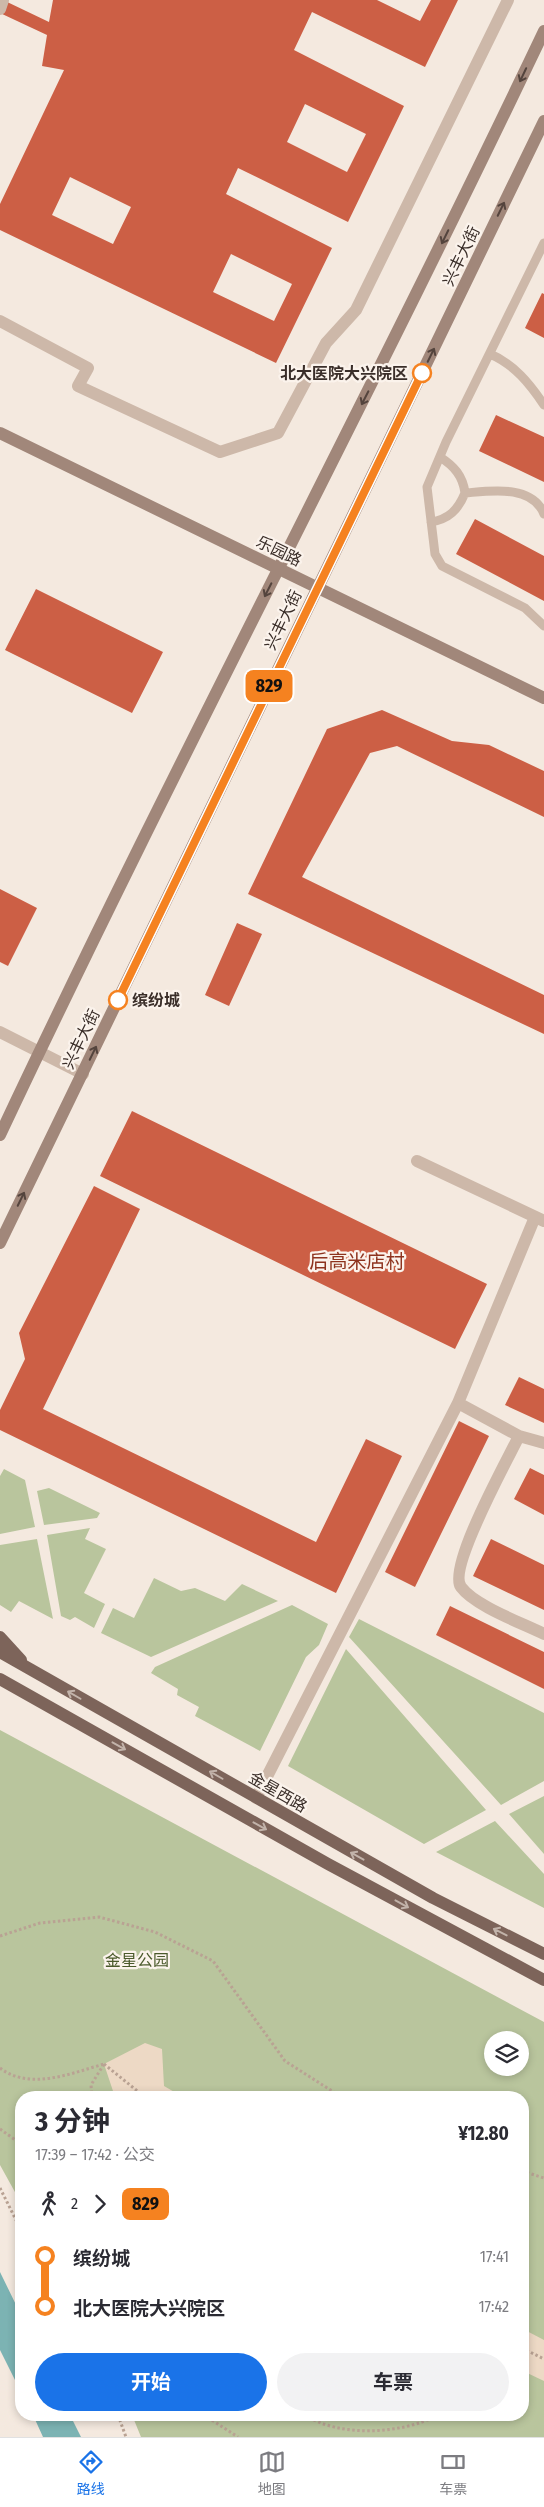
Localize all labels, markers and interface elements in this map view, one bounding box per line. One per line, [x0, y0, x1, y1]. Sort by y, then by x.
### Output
one-way arrow [518, 67, 527, 82]
one-way arrow [497, 202, 507, 217]
street label: 兴丰大街 [438, 223, 484, 289]
one-way arrow [440, 229, 450, 244]
one-way arrow [426, 348, 436, 363]
marker: 北大医院大兴院区 [412, 363, 432, 383]
place label: 北大医院大兴院区 [280, 364, 408, 383]
one-way arrow [360, 390, 369, 405]
street label: 乐园路 [253, 532, 305, 570]
one-way arrow [263, 583, 273, 598]
street label: 兴丰大街 [260, 587, 306, 653]
line badge: 829 [240, 670, 298, 702]
text: 829 [256, 675, 282, 697]
marker: 缤纷城 [108, 990, 128, 1010]
place label: 缤纷城 [132, 991, 180, 1010]
street label: 兴丰大街 [58, 1006, 104, 1072]
one-way arrow [89, 1046, 98, 1061]
one-way arrow [17, 1192, 27, 1207]
district label: 后高米店村 [309, 1250, 405, 1273]
one-way arrow [68, 1690, 82, 1700]
one-way arrow [111, 1741, 126, 1751]
street label: 金星西路 [246, 1768, 310, 1816]
one-way arrow [209, 1770, 223, 1780]
one-way arrow [253, 1821, 267, 1831]
one-way arrow [350, 1850, 365, 1860]
one-way arrow [395, 1900, 409, 1910]
one-way arrow [493, 1927, 508, 1937]
park label: 金星公园 [105, 1951, 169, 1970]
map controls [484, 2031, 529, 2076]
button: layers [484, 2031, 529, 2076]
text: 3 分钟 [35, 2105, 110, 2138]
text: ¥12.80 [458, 2122, 509, 2145]
text: 17:39 – 17:42 · 公交 [35, 2145, 155, 2164]
icon: walk [35, 2190, 63, 2218]
icon: forward [86, 2190, 114, 2218]
text: 829 [132, 2193, 159, 2215]
text: 2 [71, 2194, 78, 2213]
text: 缤纷城 [73, 2247, 130, 2270]
text: 17:41 [480, 2247, 509, 2266]
text: 北大医院大兴院区 [73, 2297, 225, 2320]
text: 17:42 [478, 2297, 509, 2316]
button: 开始 [35, 2353, 267, 2411]
button: 车票 [277, 2353, 509, 2411]
tab: 路线 [77, 2448, 105, 2498]
tab: 地图 [258, 2448, 286, 2498]
tab: 车票 [439, 2448, 467, 2498]

